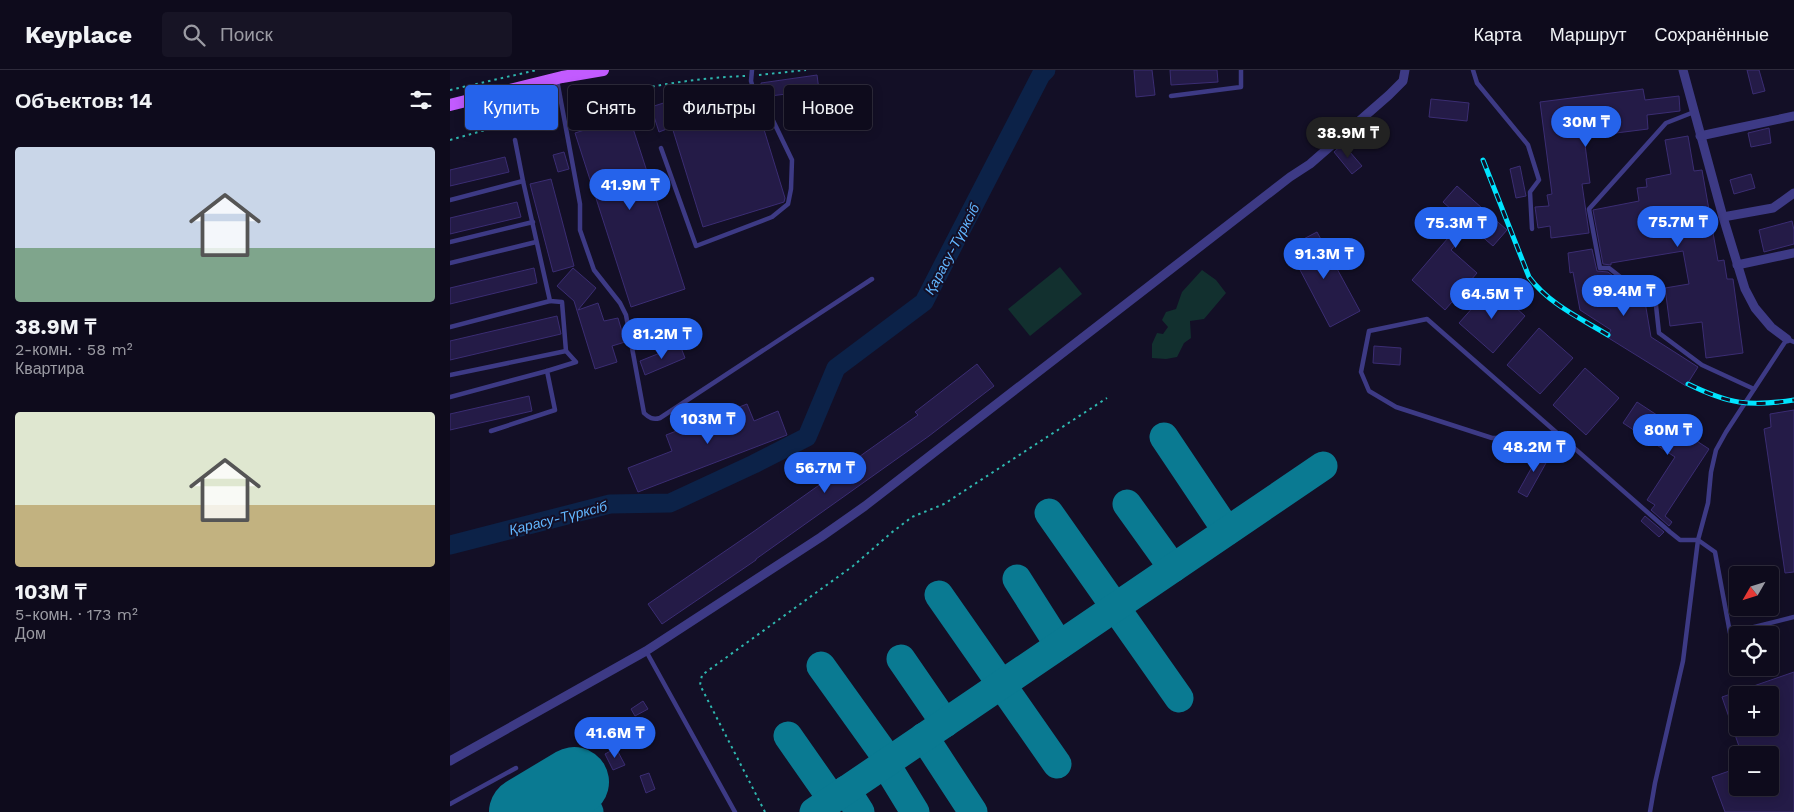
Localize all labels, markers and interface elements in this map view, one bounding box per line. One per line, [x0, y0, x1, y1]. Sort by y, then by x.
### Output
search box [162, 12, 512, 57]
text: Keyplace [25, 21, 132, 49]
icon: search [180, 21, 208, 49]
text: Поиск [220, 23, 273, 46]
text: Карта [1474, 24, 1522, 45]
text: Маршрут [1550, 24, 1626, 45]
text: Сохранённые [1654, 24, 1769, 45]
chip: Купить [465, 85, 558, 130]
chip: Снять [568, 85, 654, 130]
chip: Фильтры [664, 85, 774, 130]
chip: Новое [784, 85, 872, 130]
icon: filters [407, 86, 435, 114]
text: Объектов: 14 [15, 88, 152, 113]
pin: 30M ₸ [1551, 106, 1621, 148]
text: 30M ₸ [1562, 112, 1610, 131]
pin: 38.9M ₸ [1302, 116, 1394, 159]
text: 38.9M ₸ [1317, 123, 1379, 142]
pin: 41.9M ₸ [584, 168, 676, 211]
text: 41.9M ₸ [600, 175, 660, 194]
icon: home [180, 180, 270, 270]
water label: Қарасу-Түрксіб [921, 200, 983, 297]
pin: 75.3M ₸ [1410, 206, 1502, 249]
pin: 75.7M ₸ [1632, 206, 1724, 248]
text: 75.7M ₸ [1648, 212, 1708, 231]
text: 75.3M ₸ [1426, 213, 1486, 232]
pin: 91.3M ₸ [1278, 238, 1370, 280]
text: 91.3M ₸ [1295, 244, 1353, 263]
pin: 99.4M ₸ [1578, 274, 1670, 317]
pin: 64.5M ₸ [1446, 278, 1538, 320]
text: 99.4M ₸ [1593, 281, 1655, 300]
text: 64.5M ₸ [1461, 284, 1523, 303]
text: 38.9M ₸ [15, 314, 96, 339]
pin: 81.2M ₸ [616, 318, 708, 360]
text: 81.2M ₸ [633, 324, 691, 343]
text: 2-комн. · 58 m² [15, 340, 133, 359]
text: Квартира [15, 359, 84, 378]
pin: 103M ₸ [667, 402, 749, 445]
text: 103M ₸ [681, 409, 735, 428]
pin: 80M ₸ [1633, 414, 1703, 456]
text: 80M ₸ [1644, 420, 1692, 439]
pin: 48.2M ₸ [1488, 430, 1580, 473]
text: 48.2M ₸ [1503, 437, 1565, 456]
icon: home [180, 445, 270, 535]
pin: 56.7M ₸ [779, 452, 871, 494]
text: 56.7M ₸ [795, 458, 855, 477]
water label: Қарасу-Түрксіб [507, 498, 610, 538]
north arrow [1729, 566, 1779, 616]
map controls [1729, 566, 1779, 796]
text: 103M ₸ [15, 579, 86, 604]
text: 5-комн. · 173 m² [15, 605, 138, 624]
text: Дом [15, 624, 46, 643]
button: locate [1729, 626, 1779, 676]
button: + [1729, 686, 1779, 736]
pin: 41.6M ₸ [569, 716, 661, 759]
text: 41.6M ₸ [585, 723, 645, 742]
button: − [1729, 746, 1779, 796]

